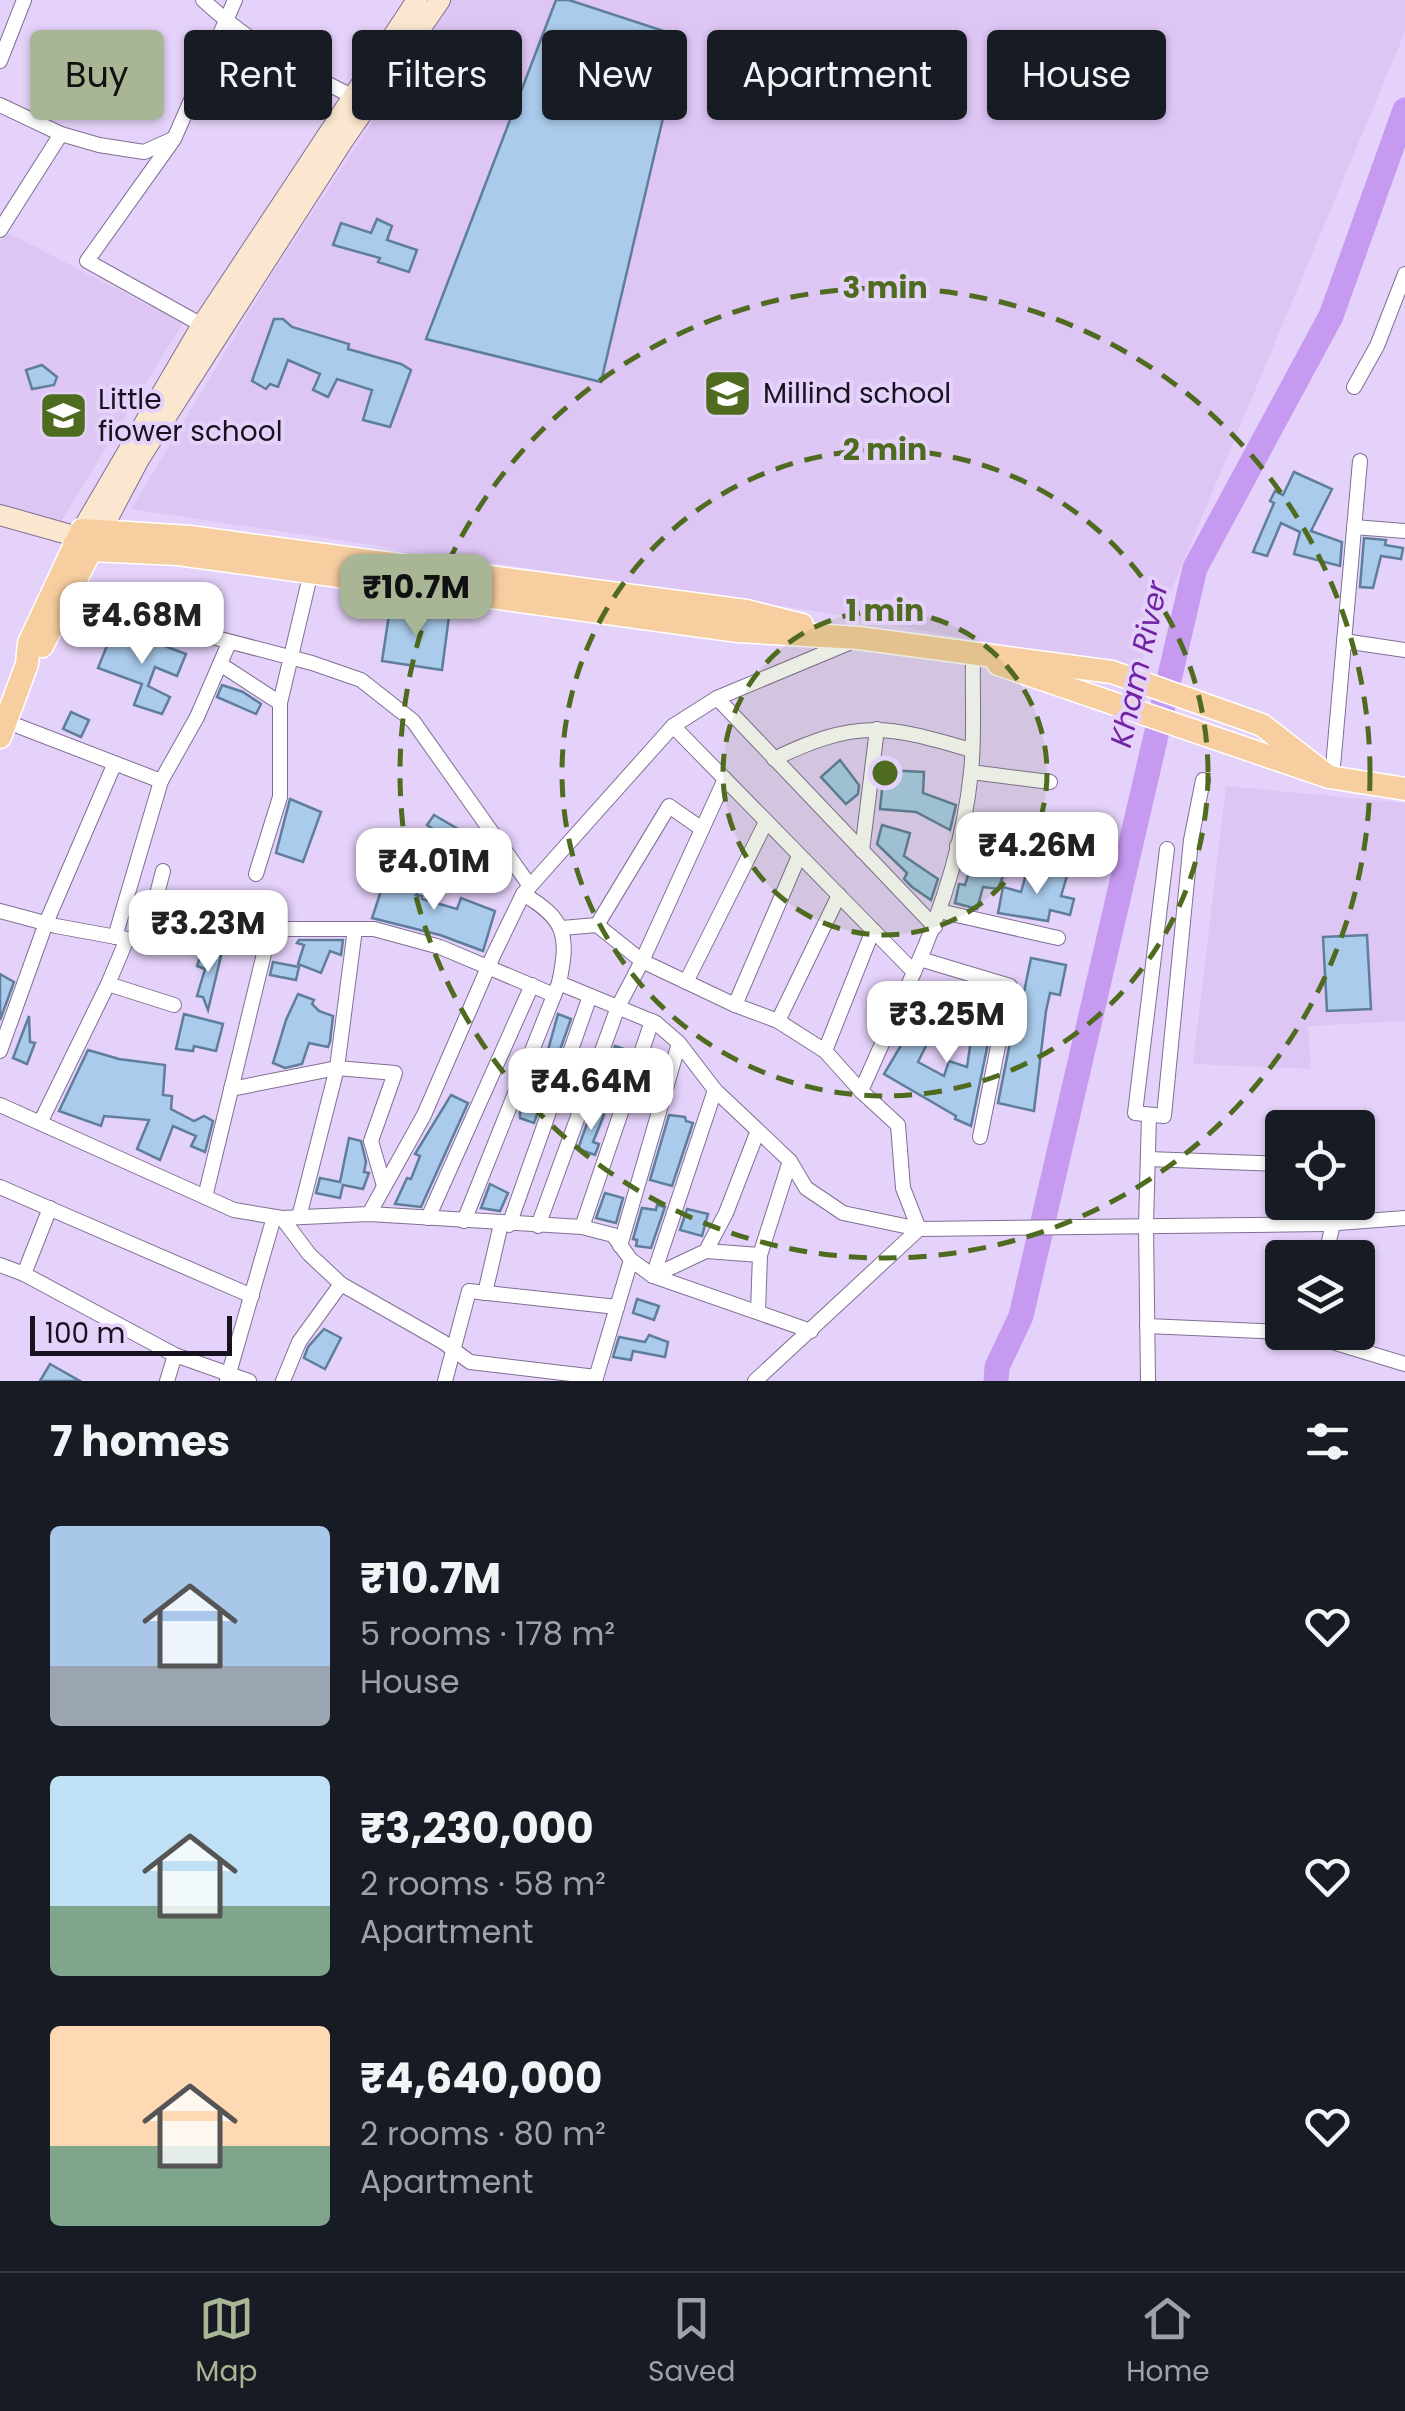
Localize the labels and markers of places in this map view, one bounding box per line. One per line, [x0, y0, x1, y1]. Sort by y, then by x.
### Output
school or university icon: Millind school [702, 367, 754, 419]
place label: Millind school [763, 374, 951, 413]
place label: Little fiower school [98, 380, 283, 451]
school or university icon: Little fiower school [37, 389, 89, 441]
pin: ₹10.7M [335, 554, 497, 639]
pin: ₹4.68M [61, 582, 223, 667]
centre of rings [867, 755, 903, 791]
pin: ₹4.26M [956, 812, 1118, 897]
pin: ₹4.01M [353, 828, 515, 913]
pin: ₹3.23M [127, 890, 289, 975]
pin: ₹3.25M [866, 981, 1028, 1066]
pin: ₹4.64M [510, 1048, 672, 1133]

